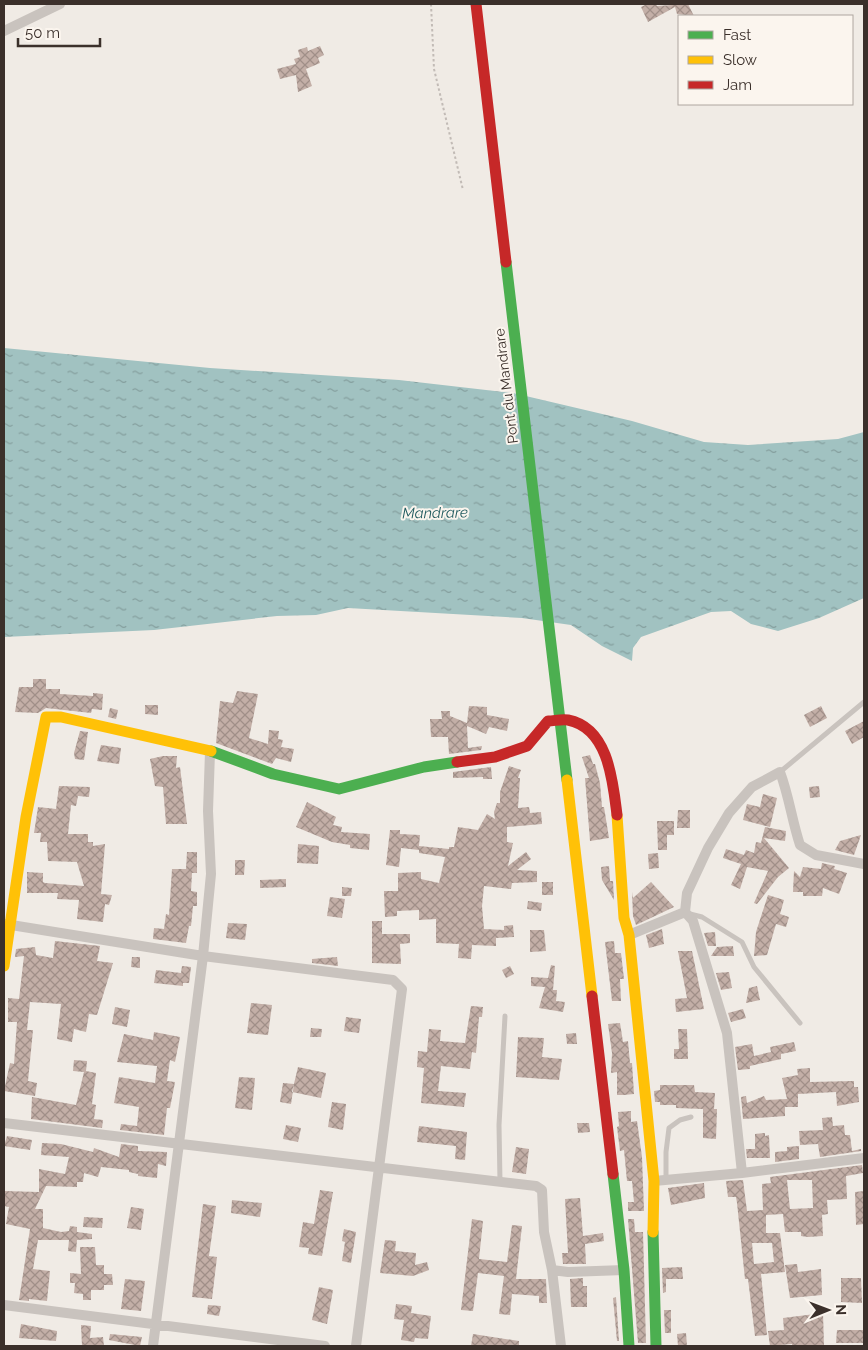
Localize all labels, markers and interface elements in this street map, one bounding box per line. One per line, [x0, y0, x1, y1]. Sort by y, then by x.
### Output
scale bar [18, 15, 100, 47]
legend [678, 15, 853, 105]
text: 50 m [25, 24, 60, 42]
text: Fast [723, 26, 751, 44]
text: Slow [723, 51, 757, 69]
text: Jam [723, 76, 752, 94]
street label: Pont du Mandrare [491, 327, 521, 445]
water label: Mandrare [402, 503, 468, 523]
north arrow [803, 1285, 853, 1335]
text: N [833, 1304, 849, 1315]

